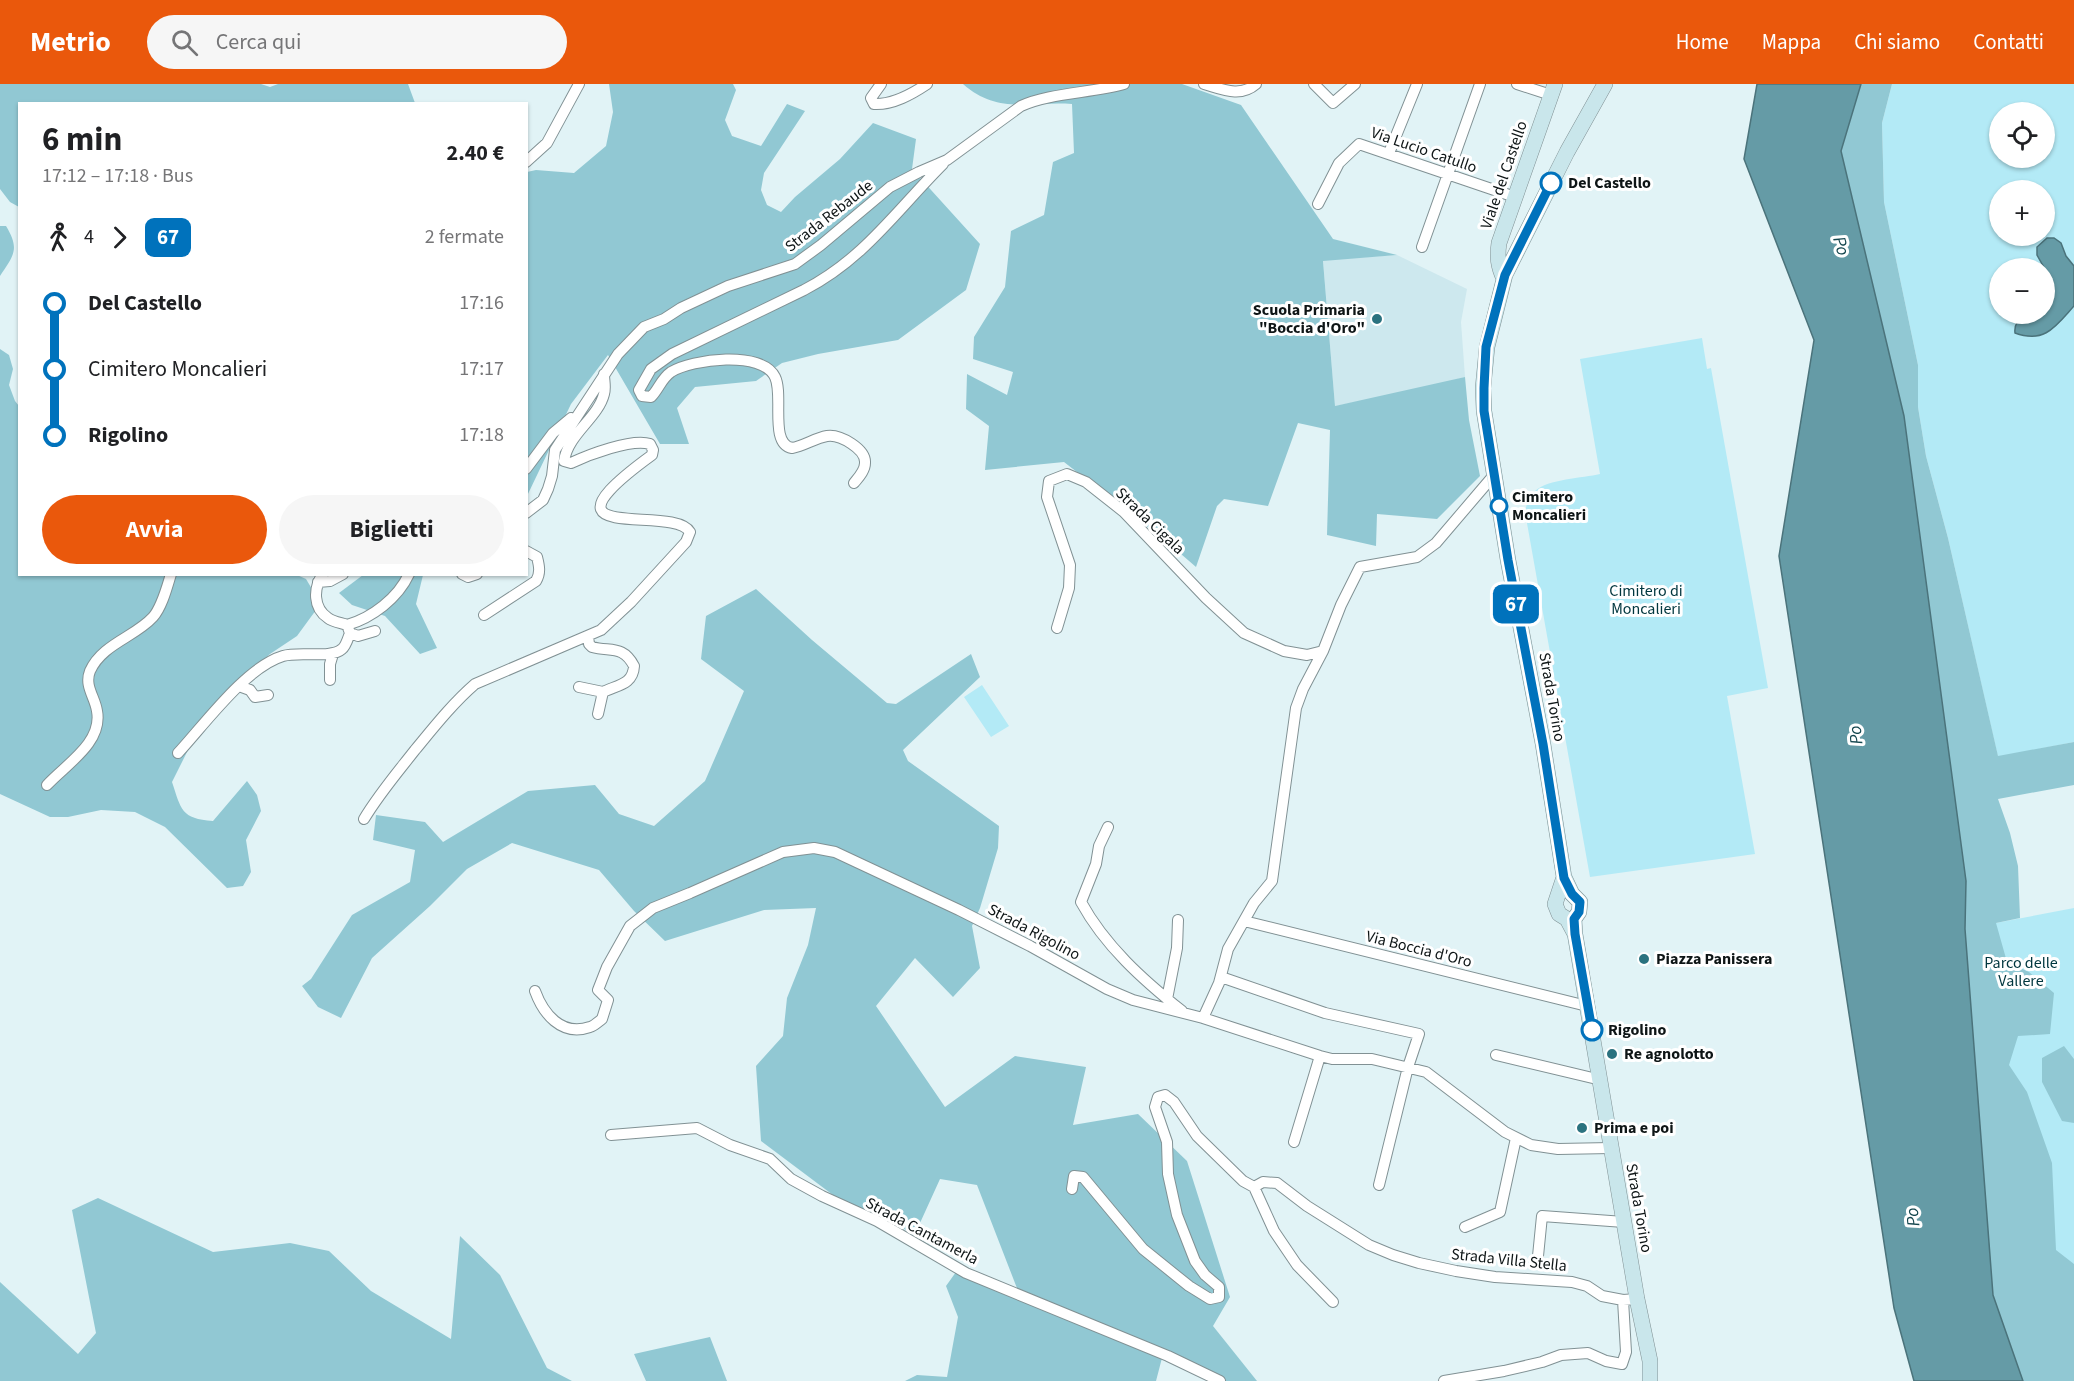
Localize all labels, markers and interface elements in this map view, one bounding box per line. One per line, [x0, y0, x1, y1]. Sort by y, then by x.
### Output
search box [147, 15, 567, 69]
text: Metrio [30, 22, 111, 62]
icon: search [168, 26, 201, 59]
text: Cerca qui [216, 26, 301, 58]
text: Home [1676, 27, 1729, 57]
text: Mappa [1762, 27, 1821, 57]
text: Chi siamo [1854, 27, 1940, 57]
text: Contatti [1973, 27, 2044, 57]
map controls [1989, 102, 2055, 324]
button: locate [1989, 102, 2055, 168]
text: 6 min [42, 116, 122, 163]
street label: Viale del Castello [1475, 118, 1533, 232]
street label: Via Lucio Catullo [1368, 122, 1480, 178]
text: 2.40 € [447, 137, 504, 169]
text: 17:12 – 17:18 · Bus [42, 162, 193, 190]
marker: Del Castello [1540, 172, 1562, 194]
place label: Del Castello [1568, 172, 1651, 194]
street label: Strada Rebaude [780, 175, 878, 257]
button: + [1989, 180, 2055, 246]
icon: walk [42, 221, 75, 254]
icon: forward [103, 221, 136, 254]
text: 67 [157, 222, 179, 252]
text: 4 [84, 223, 94, 251]
text: 2 fermate [425, 223, 504, 251]
water label: Po [1826, 233, 1856, 259]
button: − [1989, 258, 2055, 324]
text: Del Castello [88, 287, 202, 319]
text: 17:16 [459, 289, 504, 317]
place label: Scuola Primaria "Boccia d'Oro" [1253, 299, 1365, 339]
marker: Scuola Primaria "Boccia d'Oro" [1370, 312, 1384, 326]
text: Cimitero Moncalieri [88, 353, 267, 385]
text: 17:17 [459, 355, 504, 383]
text: Rigolino [88, 419, 168, 451]
text: 17:18 [459, 421, 504, 449]
street label: Strada Cigala [1111, 483, 1189, 559]
place label: Cimitero Moncalieri [1512, 486, 1586, 526]
button: Avvia [42, 495, 267, 564]
button: Biglietti [279, 495, 504, 564]
marker: Cimitero Moncalieri [1490, 497, 1508, 515]
park label: Cimitero di Moncalieri [1609, 580, 1683, 620]
line badge: 67 [1489, 584, 1543, 624]
text: 67 [1505, 589, 1527, 619]
street label: Strada Torino [1533, 651, 1571, 743]
water label: Po [1842, 724, 1870, 746]
street label: Strada Rigolino [984, 898, 1084, 966]
street label: Via Boccia d'Oro [1364, 925, 1474, 973]
place label: Piazza Panissera [1656, 948, 1772, 970]
marker: Piazza Panissera [1637, 952, 1651, 966]
park label: Parco delle Vallere [1984, 952, 2058, 992]
marker: Rigolino [1581, 1019, 1603, 1041]
place label: Rigolino [1608, 1019, 1667, 1041]
place label: Re agnolotto [1624, 1043, 1714, 1065]
marker: Re agnolotto [1605, 1047, 1619, 1061]
place label: Prima e poi [1594, 1117, 1674, 1139]
marker: Prima e poi [1575, 1121, 1589, 1135]
street label: Strada Torino [1620, 1162, 1658, 1254]
street label: Strada Cantamerla [862, 1192, 982, 1270]
water label: Po [1899, 1206, 1927, 1228]
street label: Strada Villa Stella [1450, 1243, 1568, 1277]

